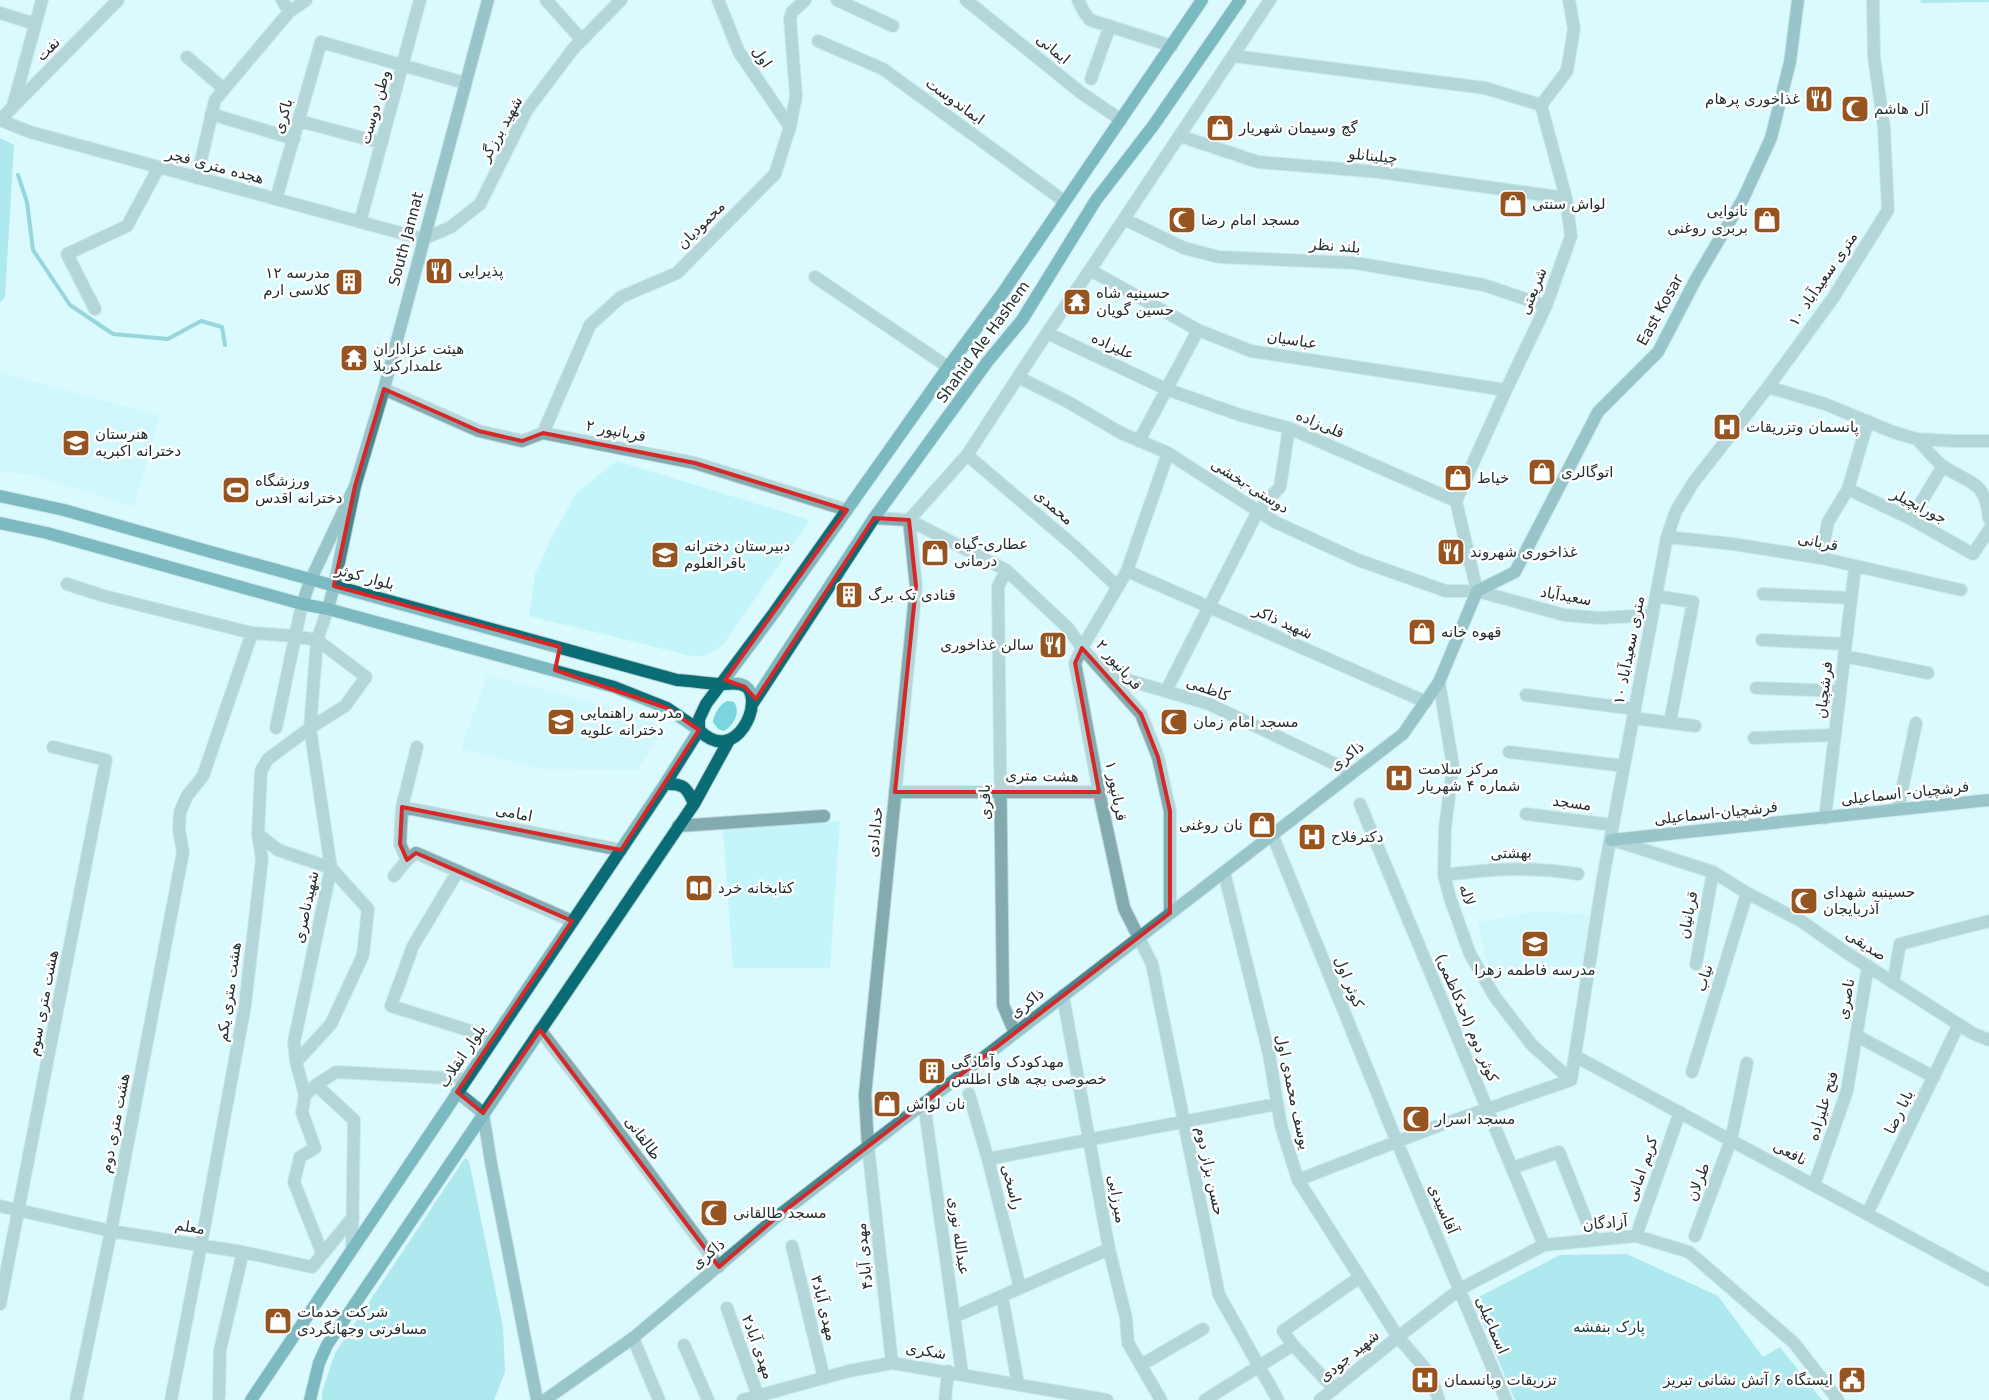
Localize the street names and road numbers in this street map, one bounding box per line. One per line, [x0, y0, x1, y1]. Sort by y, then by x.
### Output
street label: ایمانی [1032, 30, 1074, 68]
street label: نفت [32, 33, 64, 65]
street label: اول [748, 43, 776, 71]
street label: وطن دوست [356, 68, 394, 146]
street label: ایماندوست [922, 74, 988, 128]
street label: شهید برزگر [475, 93, 526, 166]
street label: باکری [269, 96, 297, 136]
street label: هجده متری فجر [163, 144, 266, 188]
street label: چیلینانلو [1347, 144, 1398, 168]
street label: South Jannat [385, 190, 427, 288]
street label: محمودیان [673, 197, 729, 253]
street label: ۱۰ متری سعیدآباد [1785, 228, 1861, 330]
street label: بلند نظر [1308, 235, 1361, 257]
street label: شریعتی [1515, 265, 1551, 317]
street label: East Kosar [1633, 271, 1687, 349]
street label: Shahid Ale Hashem [933, 278, 1033, 406]
street label: عباسیان [1266, 327, 1318, 353]
street label: علیزاده [1089, 328, 1137, 364]
street label: قلی‌زاده [1293, 406, 1347, 442]
street label: قربانپور ۲ [584, 416, 648, 447]
street label: دوستی-بخشی [1208, 455, 1292, 517]
street label: جورابچیلر [1887, 484, 1950, 528]
street label: محمدی [1031, 485, 1077, 529]
street label: قربانی [1796, 529, 1840, 555]
street label: بلوار کوثر [333, 560, 397, 594]
street label: سعیدآباد [1539, 583, 1593, 609]
street label: ۱۰ متری سعیدآباد [1610, 594, 1648, 706]
street label: شهید ذاکر [1250, 601, 1315, 643]
street label: قربانپور ۲ [1092, 636, 1146, 694]
street label: فرشچیان [1812, 660, 1836, 720]
street label: کاظمی [1184, 673, 1233, 705]
street label: ذاکری [1326, 737, 1368, 775]
street label: قربانپور ۱ [1100, 759, 1131, 823]
street label: هشت متری [1005, 766, 1079, 786]
street label: فرشچیان- اسماعیلی [1840, 777, 1970, 809]
street label: باقری [976, 784, 994, 820]
street label: مسجد [1552, 792, 1592, 814]
street label: فرشچیان-اسماعیلی [1653, 798, 1779, 828]
street label: امامی [494, 801, 534, 825]
street label: خدادادی [863, 806, 887, 858]
street label: بهشتی [1490, 843, 1532, 863]
street label: شهید‌ناصری [290, 869, 322, 945]
street label: لاله [1455, 882, 1479, 908]
street label: قربانیان [1675, 889, 1701, 941]
street label: صدیقی [1842, 925, 1890, 965]
street label: هشت متری یکم [213, 941, 245, 1043]
street label: هشت متری سوم [24, 948, 62, 1058]
street label: کوثر دوم (احدکاظمی) [1432, 951, 1503, 1086]
street label: کوثر اول [1330, 953, 1368, 1011]
street label: نیاب [1691, 962, 1717, 994]
street label: ناصری [1834, 977, 1858, 1021]
street label: ذاکری [1006, 984, 1048, 1022]
street label: بلوار انقلاب [434, 1021, 490, 1091]
street label: یوسف محمدی اول [1272, 1032, 1314, 1152]
street label: فتح علیزاده [1804, 1069, 1842, 1143]
street label: هشت متری دوم [96, 1071, 134, 1174]
street label: بابا رضا [1881, 1087, 1917, 1137]
street label: طالقانی [621, 1113, 665, 1163]
street label: حسن بزاز دوم [1192, 1125, 1228, 1217]
street label: کریم امانی [1622, 1133, 1662, 1204]
street label: نافعی [1770, 1137, 1810, 1169]
street label: طرلان [1682, 1160, 1714, 1204]
street label: راسخی [998, 1162, 1026, 1212]
street label: میرزایی [1104, 1173, 1130, 1225]
street label: آقاسیدی [1424, 1181, 1462, 1237]
street label: عبدالله نوری [945, 1196, 973, 1276]
street label: آزادگان [1582, 1212, 1629, 1234]
street label: معلم [174, 1216, 206, 1238]
street label: مهدی آباد۴ [852, 1222, 876, 1290]
street label: ذاکری [688, 1235, 728, 1273]
street label: مهدی آباد۳ [807, 1273, 841, 1343]
street label: اسماعیلی [1472, 1293, 1512, 1357]
street label: مهدی آباد۲ [738, 1312, 778, 1382]
street label: شهید جودی [1315, 1326, 1383, 1386]
street label: شکری [904, 1339, 948, 1363]

